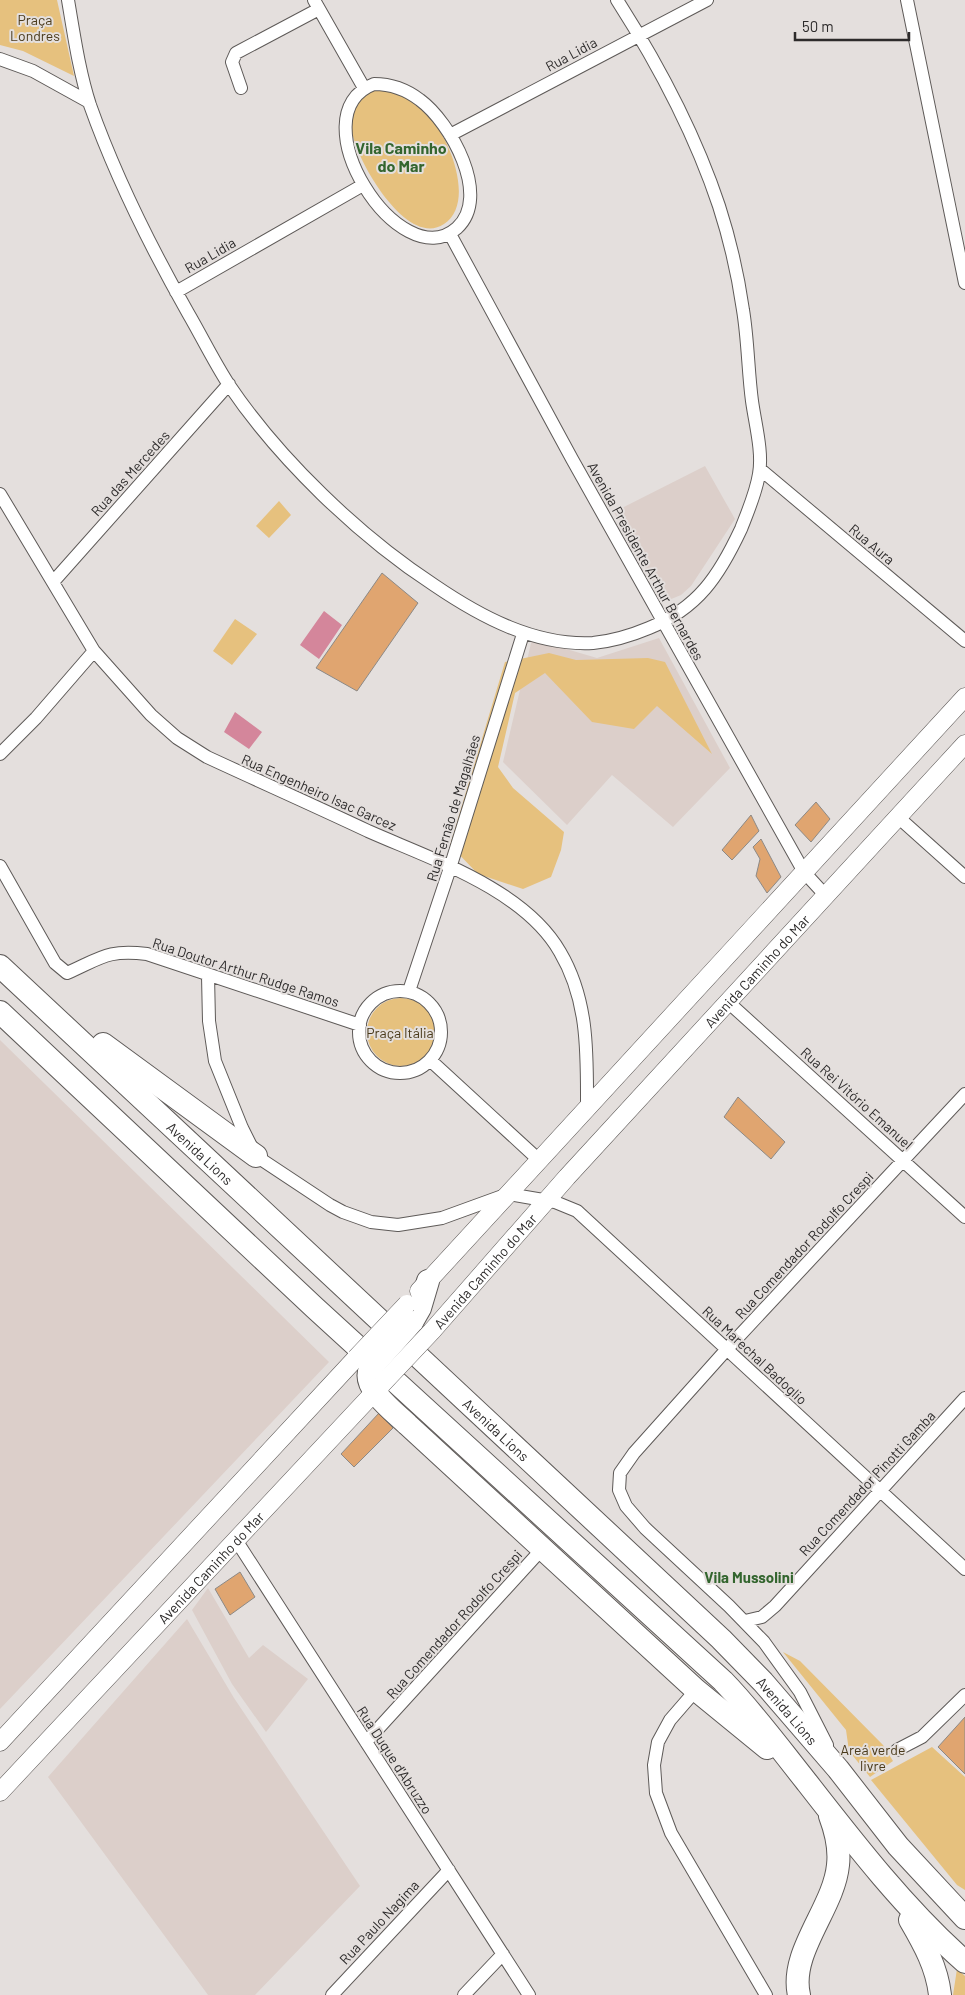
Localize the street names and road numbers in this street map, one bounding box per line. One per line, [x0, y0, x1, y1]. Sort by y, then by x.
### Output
street label: Rua Lidia [542, 33, 600, 75]
street label: Rua Lidia [182, 234, 238, 276]
street label: Rua das Mercedes [87, 427, 173, 519]
street label: Avenida Presidente Arthur Bernardes [584, 459, 708, 663]
street label: Rua Aura [846, 520, 898, 568]
street label: Rua Fernão de Magalhães [423, 732, 484, 883]
street label: Rua Engenheiro Isac Garcez [239, 750, 399, 834]
street label: Avenida Caminho do Mar [701, 911, 813, 1031]
street label: Rua Doutor Arthur Rudge Ramos [151, 934, 342, 1010]
street label: Rua Rei Vitório Emanuel [798, 1043, 916, 1153]
street label: Avenida Lions [164, 1118, 237, 1188]
street label: Rua Comendador Rodolfo Crespi [731, 1168, 877, 1322]
street label: Avenida Caminho do Mar [430, 1210, 540, 1332]
street label: Rua Marechal Badoglio [699, 1302, 811, 1408]
street label: Avenida Lions [460, 1394, 533, 1464]
street label: Rua Comendador Pinotti Gamba [795, 1407, 939, 1559]
street label: Avenida Caminho do Mar [154, 1508, 267, 1627]
street label: Rua Comendador Rodolfo Crespi [383, 1546, 525, 1702]
street label: Avenida Lions [754, 1673, 822, 1748]
street label: Rua Duque d'Abruzzo [354, 1703, 436, 1817]
street label: Rua Paulo Nagima [336, 1876, 422, 1968]

